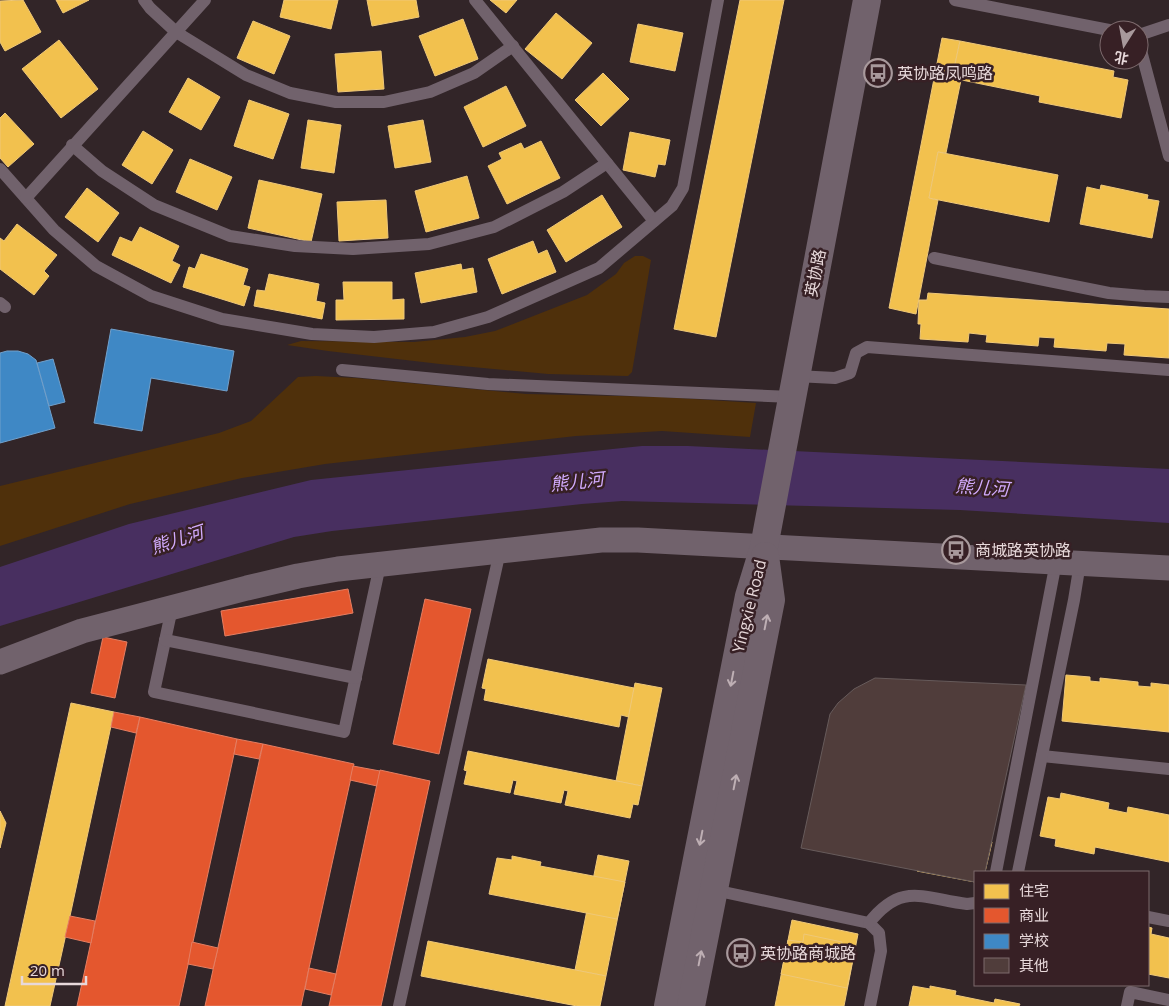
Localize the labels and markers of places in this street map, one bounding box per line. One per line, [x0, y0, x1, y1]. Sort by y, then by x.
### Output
bus stop icon: 英协路凤鸣路 [863, 58, 893, 88]
place label: 英协路凤鸣路 [897, 62, 993, 84]
bus stop icon: 商城路英协路 [941, 535, 971, 565]
place label: 商城路英协路 [975, 539, 1071, 561]
bus stop icon: 英协路商城路 [726, 938, 756, 968]
place label: 英协路商城路 [760, 942, 856, 964]

